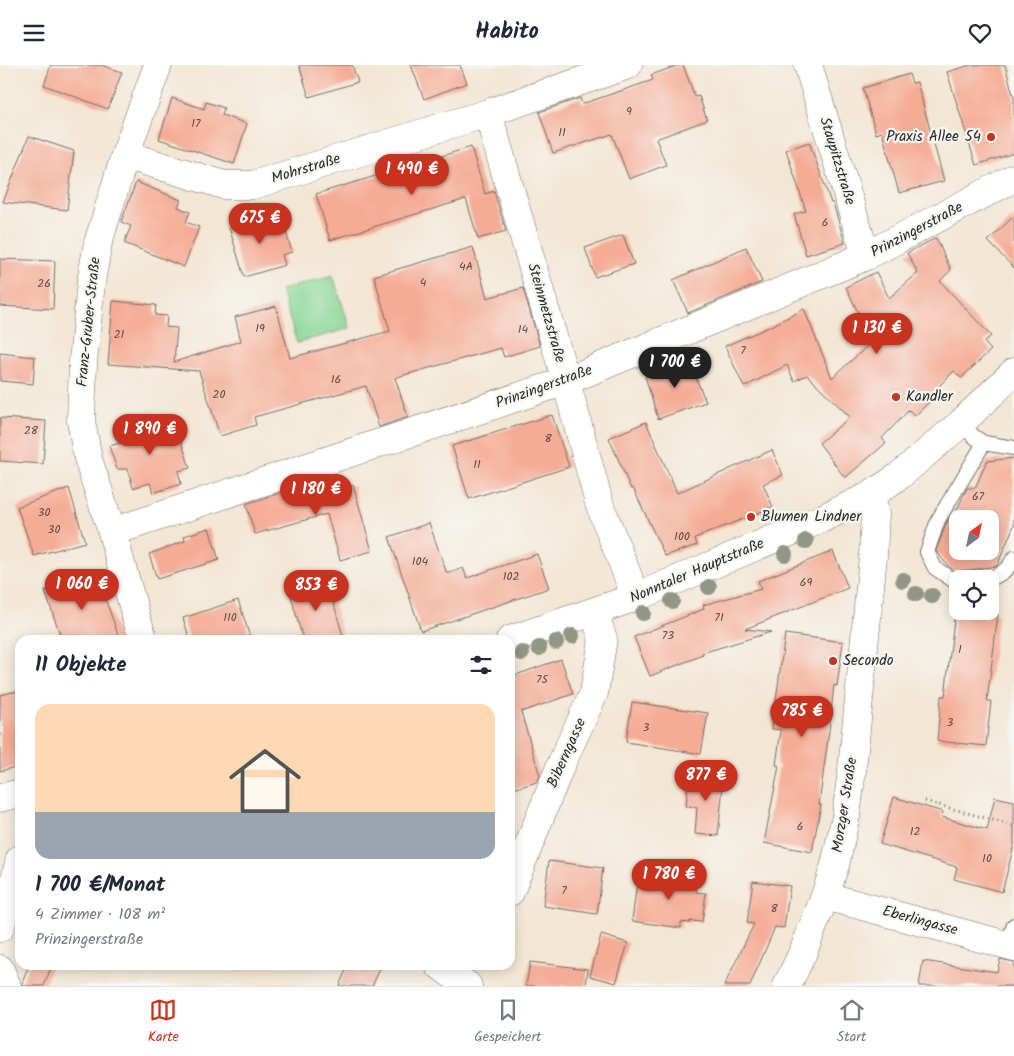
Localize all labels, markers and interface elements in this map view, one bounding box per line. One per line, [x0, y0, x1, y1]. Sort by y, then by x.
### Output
text: Habito [475, 15, 539, 50]
icon: menu [20, 19, 48, 47]
icon: heart [966, 19, 994, 47]
house number: 9 [626, 102, 632, 121]
house number: 17 [191, 114, 201, 133]
street label: Staupitzstraße [812, 114, 862, 208]
house number: 11 [558, 123, 566, 142]
place label: Praxis Allee 54 [886, 125, 981, 149]
marker: Praxis Allee 54 [985, 131, 997, 143]
street label: Mohrstraße [268, 147, 344, 191]
pin: 1 490 € [366, 153, 458, 196]
text: 1 490 € [386, 157, 438, 182]
street label: Prinzingerstraße [867, 195, 968, 264]
pin: 675 € [225, 203, 295, 245]
text: 675 € [240, 206, 280, 231]
house number: 6 [822, 213, 828, 232]
street label: Franz-Gruber-Straße [70, 256, 108, 388]
house number: 4A [459, 257, 473, 276]
street label: Steinmetzstraße [520, 260, 572, 366]
house number: 4 [420, 273, 427, 292]
house number: 26 [37, 274, 51, 293]
pin: 1 130 € [831, 313, 923, 355]
text: 1 130 € [852, 316, 902, 341]
house number: 19 [255, 319, 265, 338]
house number: 14 [518, 320, 529, 339]
house number: 21 [114, 325, 125, 344]
house number: 7 [740, 341, 746, 360]
pin: 1 700 € [629, 347, 721, 389]
text: 1 700 € [649, 350, 701, 375]
street label: Prinzingerstraße [492, 358, 596, 416]
house number: 16 [331, 370, 341, 389]
house number: 20 [213, 385, 225, 404]
place label: Kandler [906, 385, 954, 409]
marker: Kandler [890, 391, 902, 403]
pin: 1 890 € [104, 413, 196, 456]
text: 1 890 € [123, 417, 177, 442]
house number: 28 [24, 421, 39, 440]
house number: 8 [544, 429, 552, 448]
house number: 11 [473, 455, 481, 474]
pin: 1 180 € [270, 473, 362, 516]
text: 1 180 € [291, 477, 341, 502]
house number: 67 [972, 487, 985, 506]
house number: 30 [38, 503, 50, 522]
place label: Blumen Lindner [761, 505, 862, 529]
north arrow [949, 510, 999, 560]
map controls [949, 510, 999, 620]
marker: Blumen Lindner [745, 511, 757, 523]
house number: 30 [48, 520, 60, 539]
house number: 100 [674, 527, 690, 546]
street label: Nonntaler Hauptstraße [626, 532, 768, 610]
house number: 104 [412, 552, 429, 571]
house number: 102 [503, 567, 519, 586]
pin: 1 060 € [36, 569, 128, 611]
pin: 853 € [281, 569, 351, 612]
button: locate [949, 570, 999, 620]
text: 1 060 € [56, 572, 108, 597]
text: 853 € [295, 573, 337, 598]
house number: 69 [800, 573, 812, 592]
house number: 110 [223, 608, 237, 627]
house number: 71 [714, 608, 724, 627]
house number: 73 [662, 626, 674, 645]
house number: 1 [958, 640, 962, 659]
text: 11 Objekte [35, 649, 126, 682]
place label: Secondo [843, 649, 894, 673]
icon: filters [467, 651, 495, 679]
marker: Secondo [827, 655, 839, 667]
house number: 75 [536, 670, 550, 689]
pin: 785 € [767, 695, 837, 738]
text: 785 € [781, 699, 823, 724]
house number: 3 [947, 713, 954, 732]
street label: Biberngasse [541, 714, 593, 792]
house number: 3 [643, 718, 650, 737]
icon: home [220, 736, 310, 826]
street label: Morzger Straße [826, 755, 864, 854]
pin: 877 € [671, 759, 741, 802]
text: 877 € [686, 763, 726, 788]
house number: 6 [797, 817, 803, 836]
house number: 12 [910, 822, 920, 841]
house number: 10 [982, 849, 992, 868]
pin: 1 780 € [623, 859, 715, 901]
text: 1 780 € [643, 862, 695, 887]
text: 1 700 €/Monat [35, 869, 165, 902]
house number: 7 [561, 881, 567, 900]
house number: 8 [770, 899, 778, 918]
street label: Eberlingasse [880, 899, 961, 943]
text: 4 Zimmer · 108 m² [35, 902, 165, 927]
text: Prinzingerstraße [35, 927, 143, 952]
tab: Karte [148, 996, 179, 1048]
tab: Gespeichert [474, 996, 541, 1048]
tab: Start [837, 996, 866, 1048]

